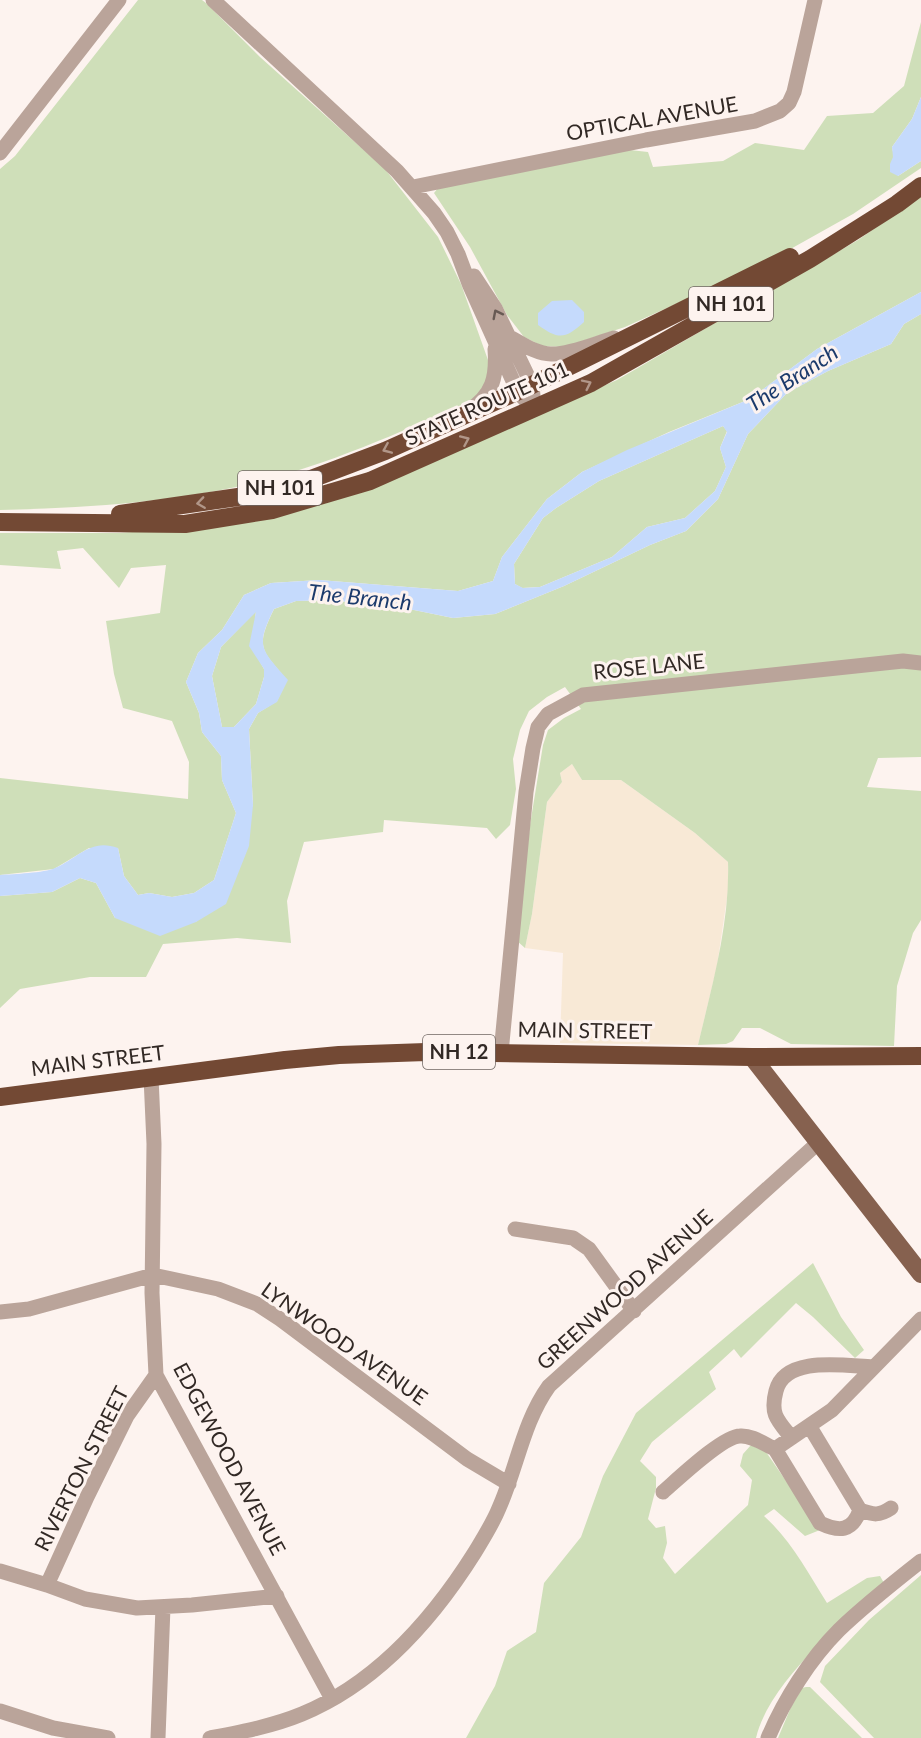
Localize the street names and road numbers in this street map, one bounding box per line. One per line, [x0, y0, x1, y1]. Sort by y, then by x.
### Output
street label: OPTICAL AVENUE [564, 90, 739, 145]
road number: NH 101 [689, 287, 773, 321]
street label: STATE ROUTE 101 [401, 355, 572, 450]
road number: NH 101 [238, 471, 322, 505]
street label: ROSE LANE [592, 647, 706, 684]
street label: MAIN STREET [518, 1016, 653, 1043]
road number: NH 12 [423, 1035, 495, 1069]
street label: MAIN STREET [29, 1039, 167, 1080]
street label: GREENWOOD AVENUE [531, 1203, 717, 1374]
street label: LYNWOOD AVENUE [257, 1276, 433, 1409]
street label: EDGEWOOD AVENUE [169, 1358, 292, 1559]
street label: RIVERTON STREET [28, 1381, 133, 1555]

